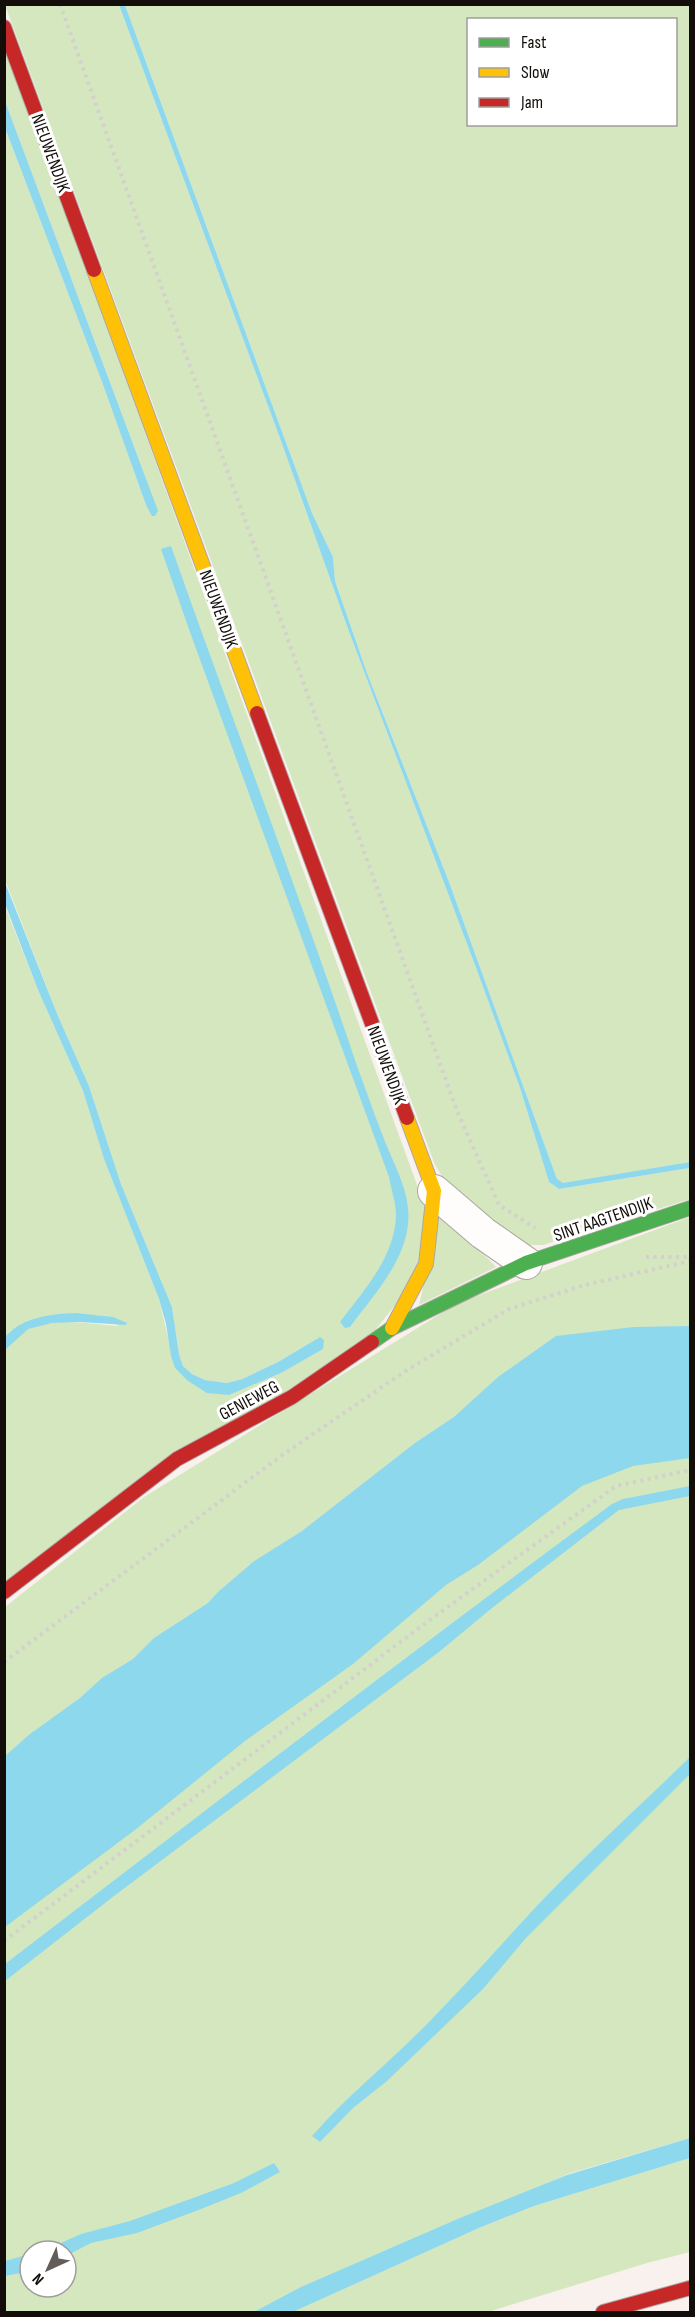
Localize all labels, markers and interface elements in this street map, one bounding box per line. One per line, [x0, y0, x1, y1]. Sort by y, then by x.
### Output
legend [467, 18, 677, 126]
text: Fast [521, 32, 547, 53]
text: Slow [521, 62, 550, 83]
text: Jam [520, 92, 543, 113]
street label: NIEUWENDIJK [27, 111, 75, 196]
street label: NIEUWENDIJK [195, 567, 243, 652]
street label: NIEUWENDIJK [363, 1023, 411, 1108]
street label: SINT AAGTENDIJK [551, 1192, 656, 1246]
street label: GENIEWEG [216, 1376, 283, 1425]
north arrow [18, 2239, 78, 2299]
text: N [29, 2269, 48, 2288]

